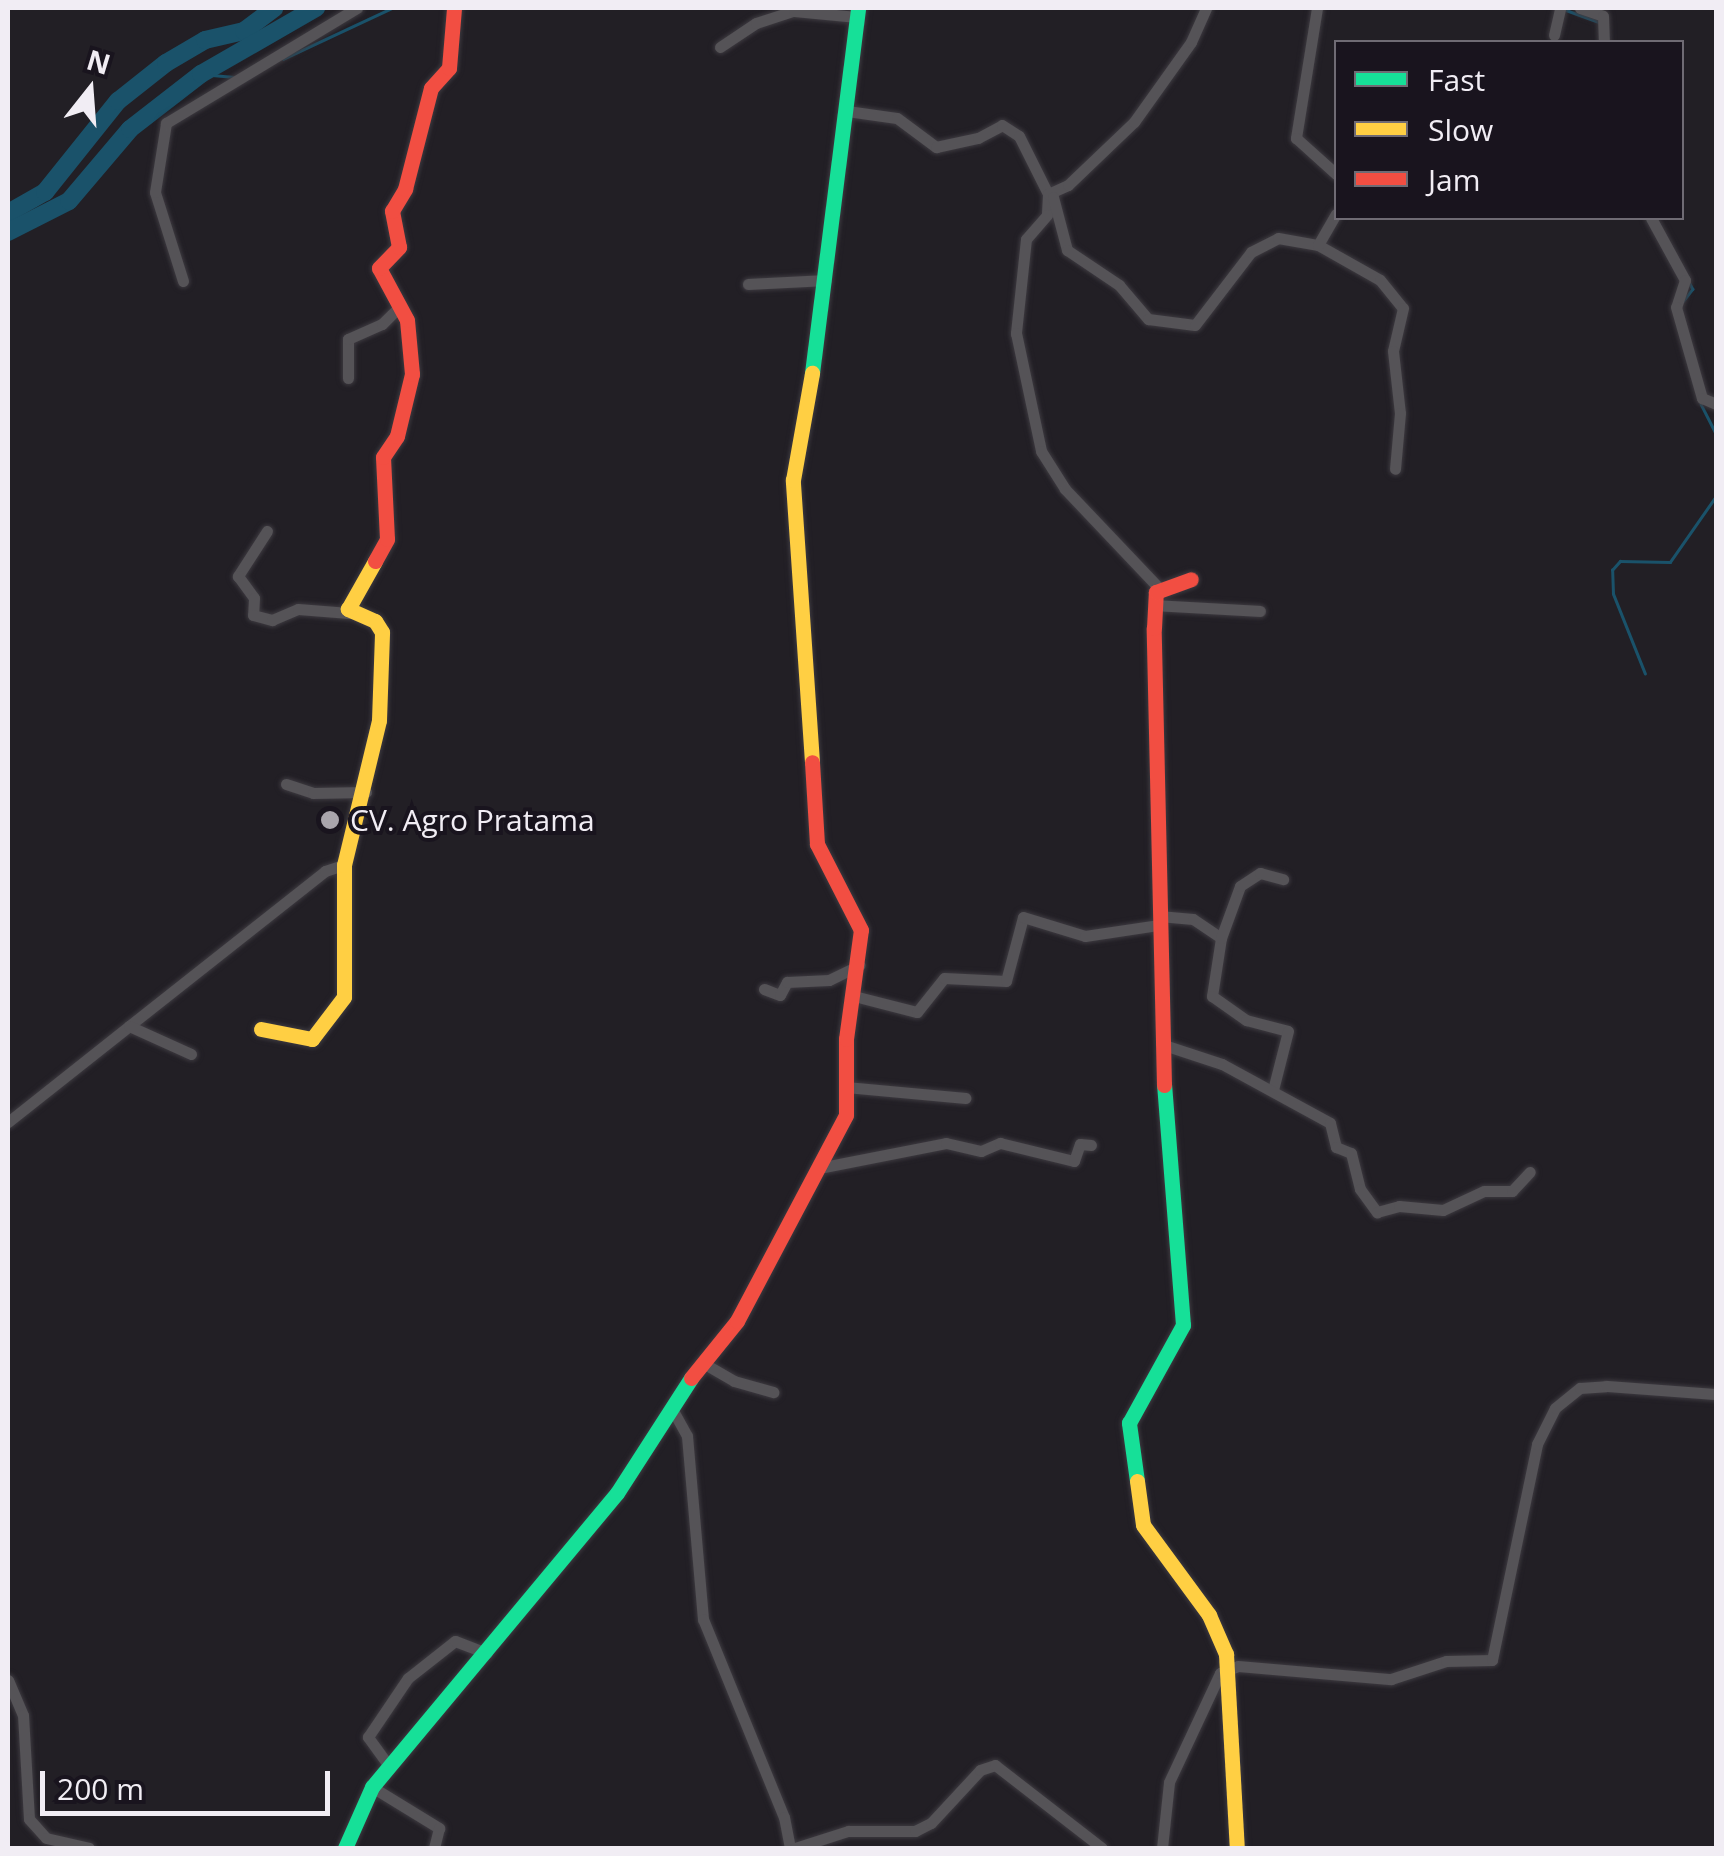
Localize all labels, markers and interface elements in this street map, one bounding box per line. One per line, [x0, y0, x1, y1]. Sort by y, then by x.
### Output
north arrow [40, 40, 140, 140]
text: N [82, 40, 115, 83]
legend [1334, 40, 1684, 220]
text: Fast [1428, 59, 1485, 100]
text: Slow [1428, 109, 1493, 150]
text: Jam [1428, 159, 1481, 200]
place label: CV. Agro Pratama [350, 802, 595, 838]
marker: CV. Agro Pratama [319, 809, 341, 831]
scale bar [45, 1751, 335, 1813]
text: 200 m [57, 1768, 144, 1809]

